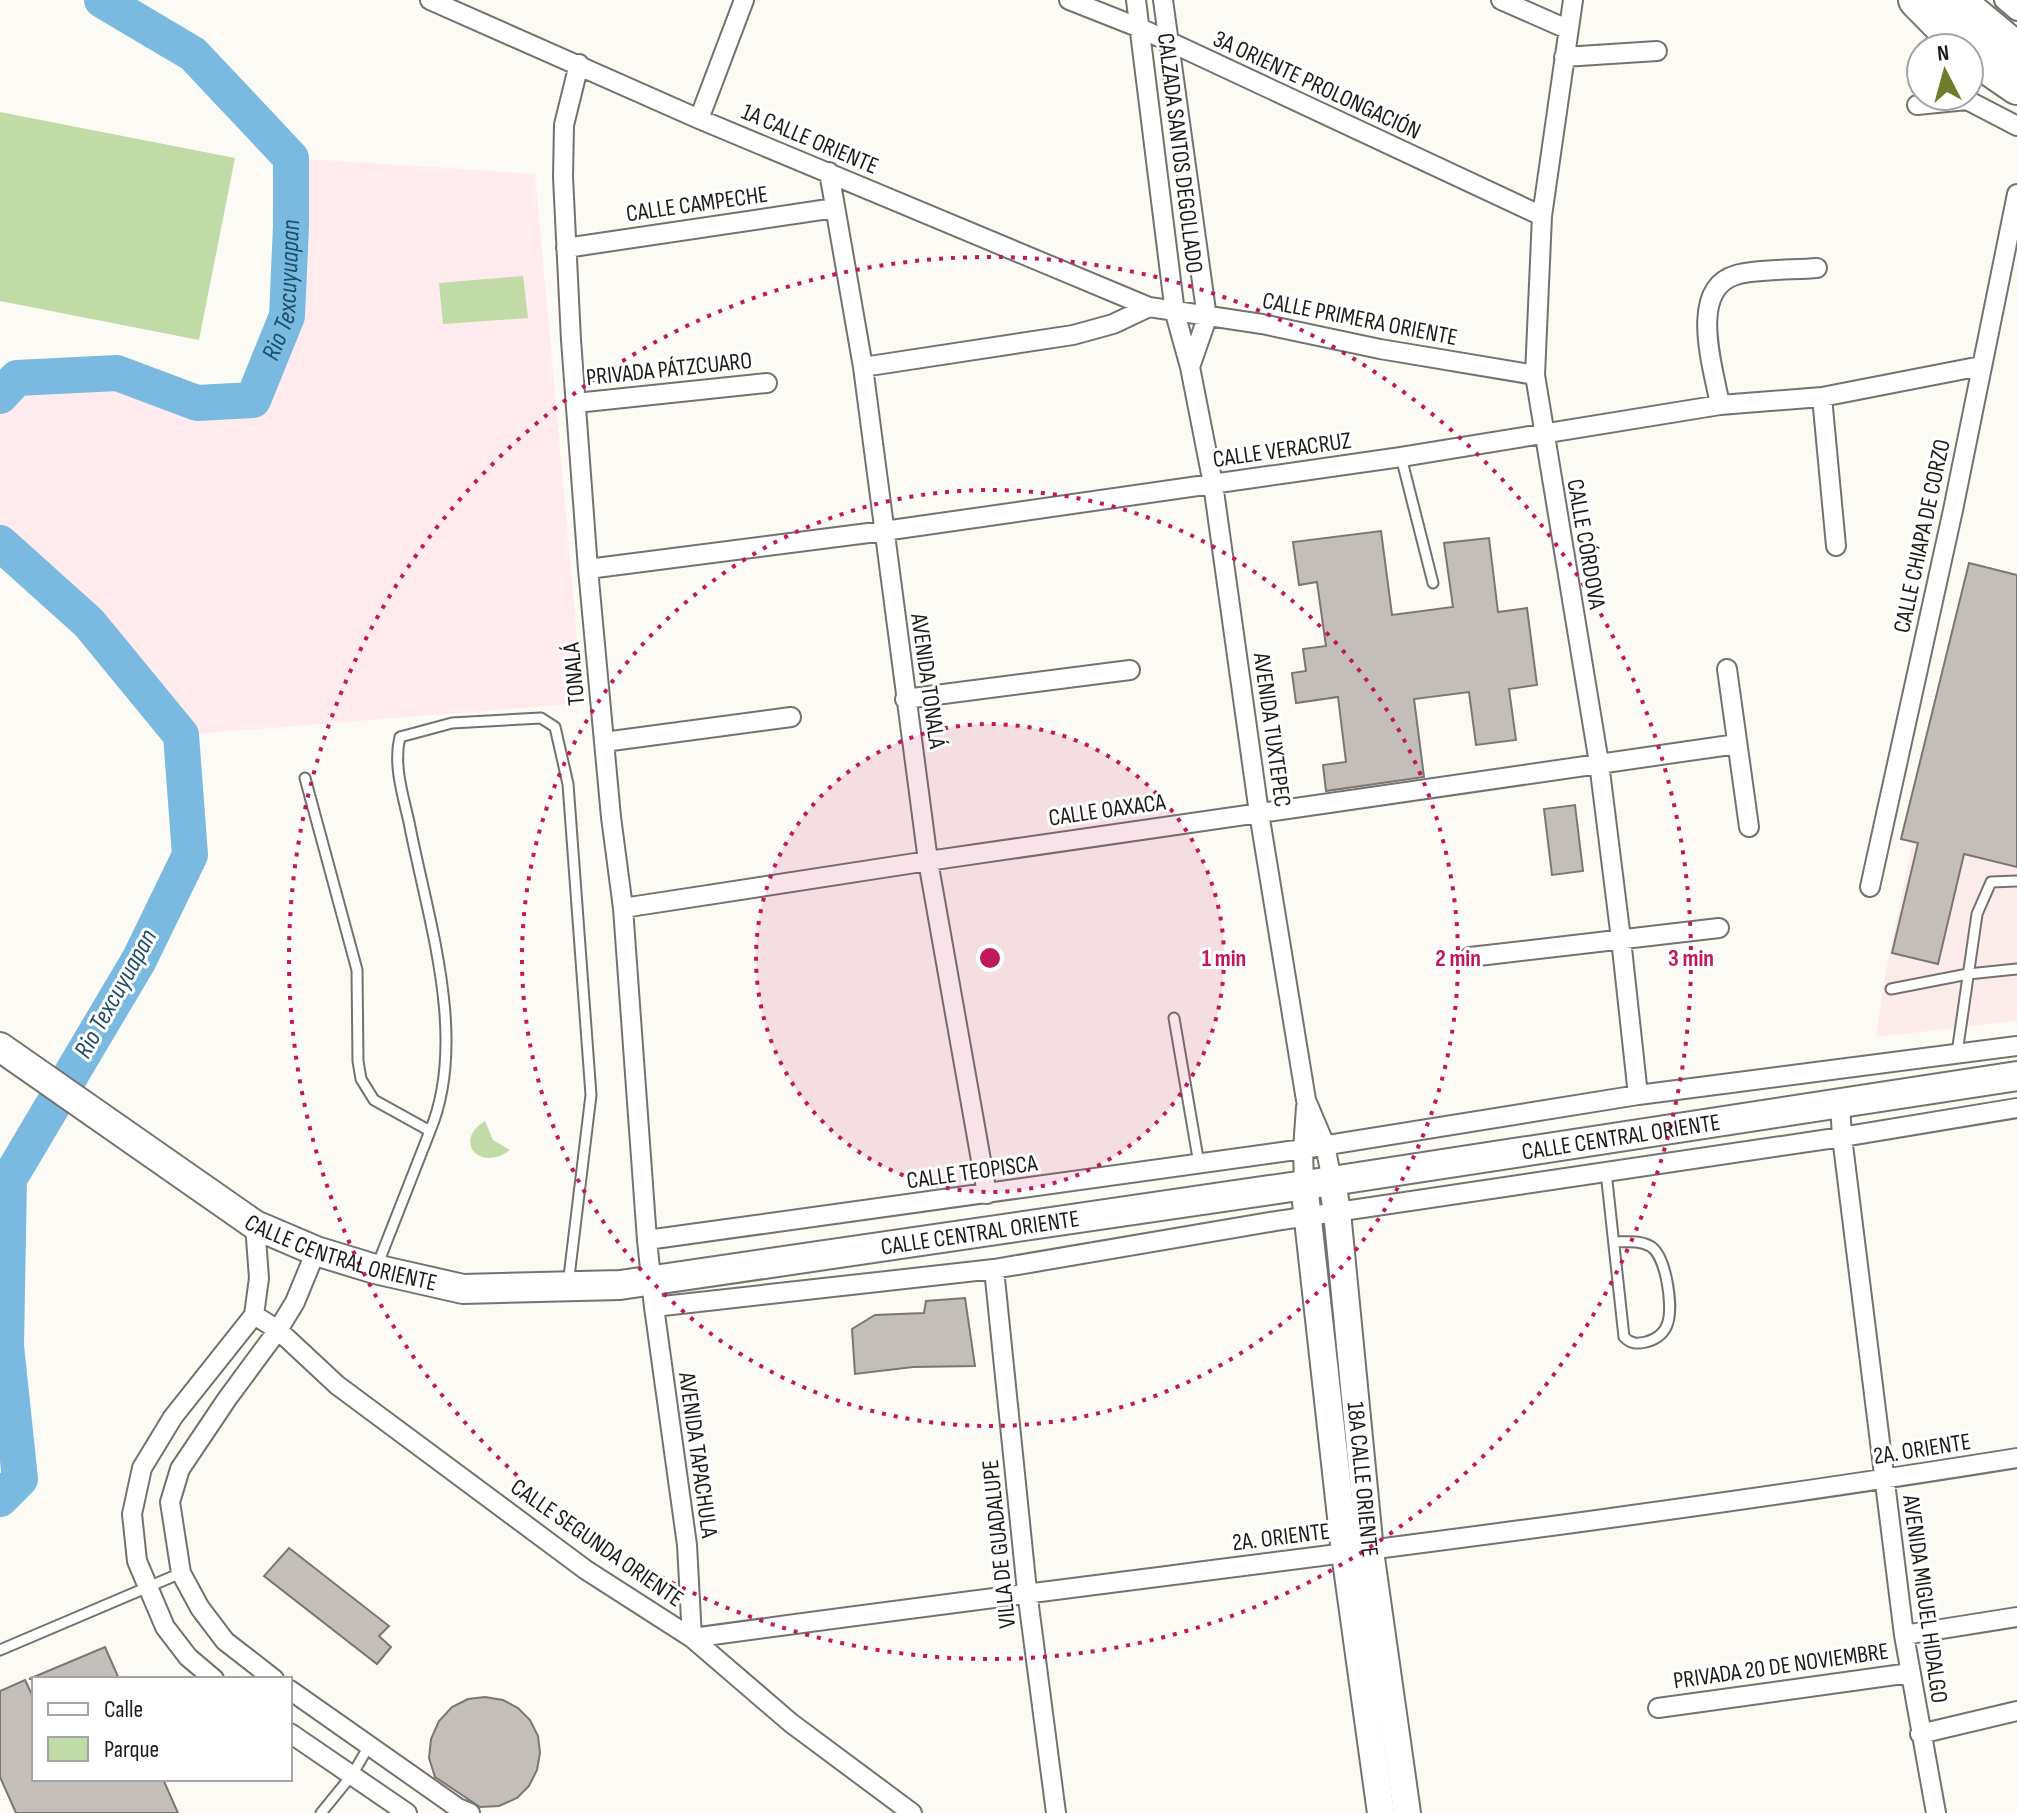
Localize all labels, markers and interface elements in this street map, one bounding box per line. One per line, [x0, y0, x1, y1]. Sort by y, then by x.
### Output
street label: 3A ORIENTE PROLONGACIÓN [1209, 24, 1425, 146]
street label: CALZADA SANTOS DEGOLLADO [1151, 31, 1209, 275]
north arrow [1905, 32, 1985, 112]
text: N [1936, 40, 1950, 68]
street label: 1A CALLE ORIENTE [737, 97, 883, 181]
street label: CALLE CAMPECHE [624, 180, 770, 228]
water label: Rio Texcuyuapan [255, 220, 307, 365]
street label: CALLE PRIMERA ORIENTE [1260, 286, 1460, 352]
street label: PRIVADA PÁTZCUARO [585, 346, 753, 392]
street label: CALLE VERACRUZ [1211, 426, 1353, 474]
street label: CALLE CHIAPA DE CORZO [1887, 436, 1957, 636]
street label: CALLE CÓRDOVA [1560, 477, 1612, 612]
street label: AVENIDA TONALÁ [904, 611, 952, 751]
street label: TONALÁ [557, 641, 591, 707]
street label: AVENIDA TUXTEPEC [1247, 650, 1297, 809]
street label: CALLE OAXACA [1047, 787, 1168, 833]
water label: Rio Texcuyuapan [68, 924, 164, 1064]
centre of rings [976, 944, 1004, 972]
text: 1 min [1202, 944, 1246, 973]
text: 2 min [1435, 944, 1481, 973]
text: 3 min [1668, 944, 1714, 973]
street label: CALLE CENTRAL ORIENTE [1520, 1107, 1722, 1166]
street label: CALLE TEOPISCA [905, 1148, 1040, 1196]
street label: CALLE CENTRAL ORIENTE [879, 1204, 1081, 1261]
street label: CALLE CENTRAL ORIENTE [239, 1208, 440, 1297]
street label: AVENIDA TAPACHULA [672, 1369, 724, 1540]
street label: 18A CALLE ORIENTE [1341, 1400, 1385, 1559]
street label: 2A. ORIENTE [1871, 1427, 1973, 1471]
street label: VILLA DE GUADALUPE [976, 1458, 1022, 1630]
street label: CALLE SEGUNDA ORIENTE [505, 1472, 689, 1614]
street label: AVENIDA MIGUEL HIDALGO [1896, 1492, 1954, 1705]
street label: 2A. ORIENTE [1230, 1517, 1332, 1557]
street label: PRIVADA 20 DE NOVIEMBRE [1671, 1637, 1891, 1695]
legend [32, 1677, 292, 1781]
text: Calle [104, 1695, 143, 1724]
text: Parque [104, 1735, 159, 1764]

